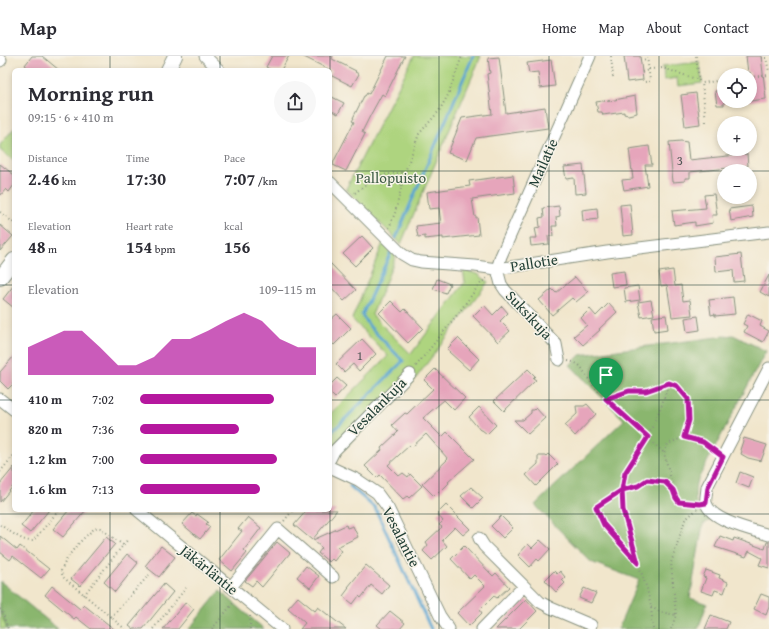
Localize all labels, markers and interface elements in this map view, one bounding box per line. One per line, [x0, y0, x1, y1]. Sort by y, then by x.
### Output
text: Map [20, 14, 57, 42]
text: Home [542, 18, 577, 38]
text: Map [599, 18, 624, 38]
text: About [646, 18, 682, 38]
text: Contact [704, 18, 749, 38]
map controls [717, 68, 757, 204]
button: locate [717, 68, 757, 108]
text: Morning run [28, 77, 154, 109]
button: share [274, 81, 316, 123]
text: 09:15 · 6 × 410 m [28, 108, 114, 127]
button: + [717, 116, 757, 156]
street label: Mailatie [522, 135, 563, 191]
text: Distance [28, 150, 67, 166]
text: Time [126, 150, 149, 166]
text: Pace [224, 150, 245, 166]
house number: 3 [677, 151, 683, 170]
button: − [717, 164, 757, 204]
text: 2.46 [28, 166, 59, 191]
text: 17:30 [126, 166, 166, 191]
text: 7:07 [224, 166, 255, 191]
park label: Pallopuisto [356, 167, 427, 188]
text: km [59, 173, 76, 189]
text: /km [255, 173, 277, 189]
text: Elevation [28, 218, 71, 234]
text: Heart rate [126, 218, 173, 234]
text: kcal [224, 218, 243, 234]
text: 48 [28, 234, 46, 259]
text: 154 [126, 234, 152, 259]
text: 156 [224, 234, 250, 259]
text: m [46, 241, 57, 257]
text: bpm [152, 241, 175, 257]
street label: Pallotie [509, 248, 559, 277]
text: Elevation [28, 280, 79, 299]
text: 109–115 m [259, 280, 316, 299]
street label: Suksikuja [501, 286, 558, 344]
house number: 1 [357, 346, 363, 365]
pin [589, 358, 623, 399]
icon: arrive [595, 364, 617, 386]
street label: Vesalankuja [342, 372, 411, 441]
text: 410 m [28, 390, 62, 409]
text: 7:02 [92, 390, 114, 409]
text: 820 m [28, 420, 62, 439]
text: 7:36 [92, 420, 114, 439]
text: 1.2 km [28, 450, 67, 469]
text: 7:00 [92, 450, 114, 469]
text: 1.6 km [28, 480, 67, 499]
text: 7:13 [92, 480, 114, 499]
street label: Vesalantie [377, 503, 426, 571]
street label: Jäkärläntie [174, 538, 243, 599]

